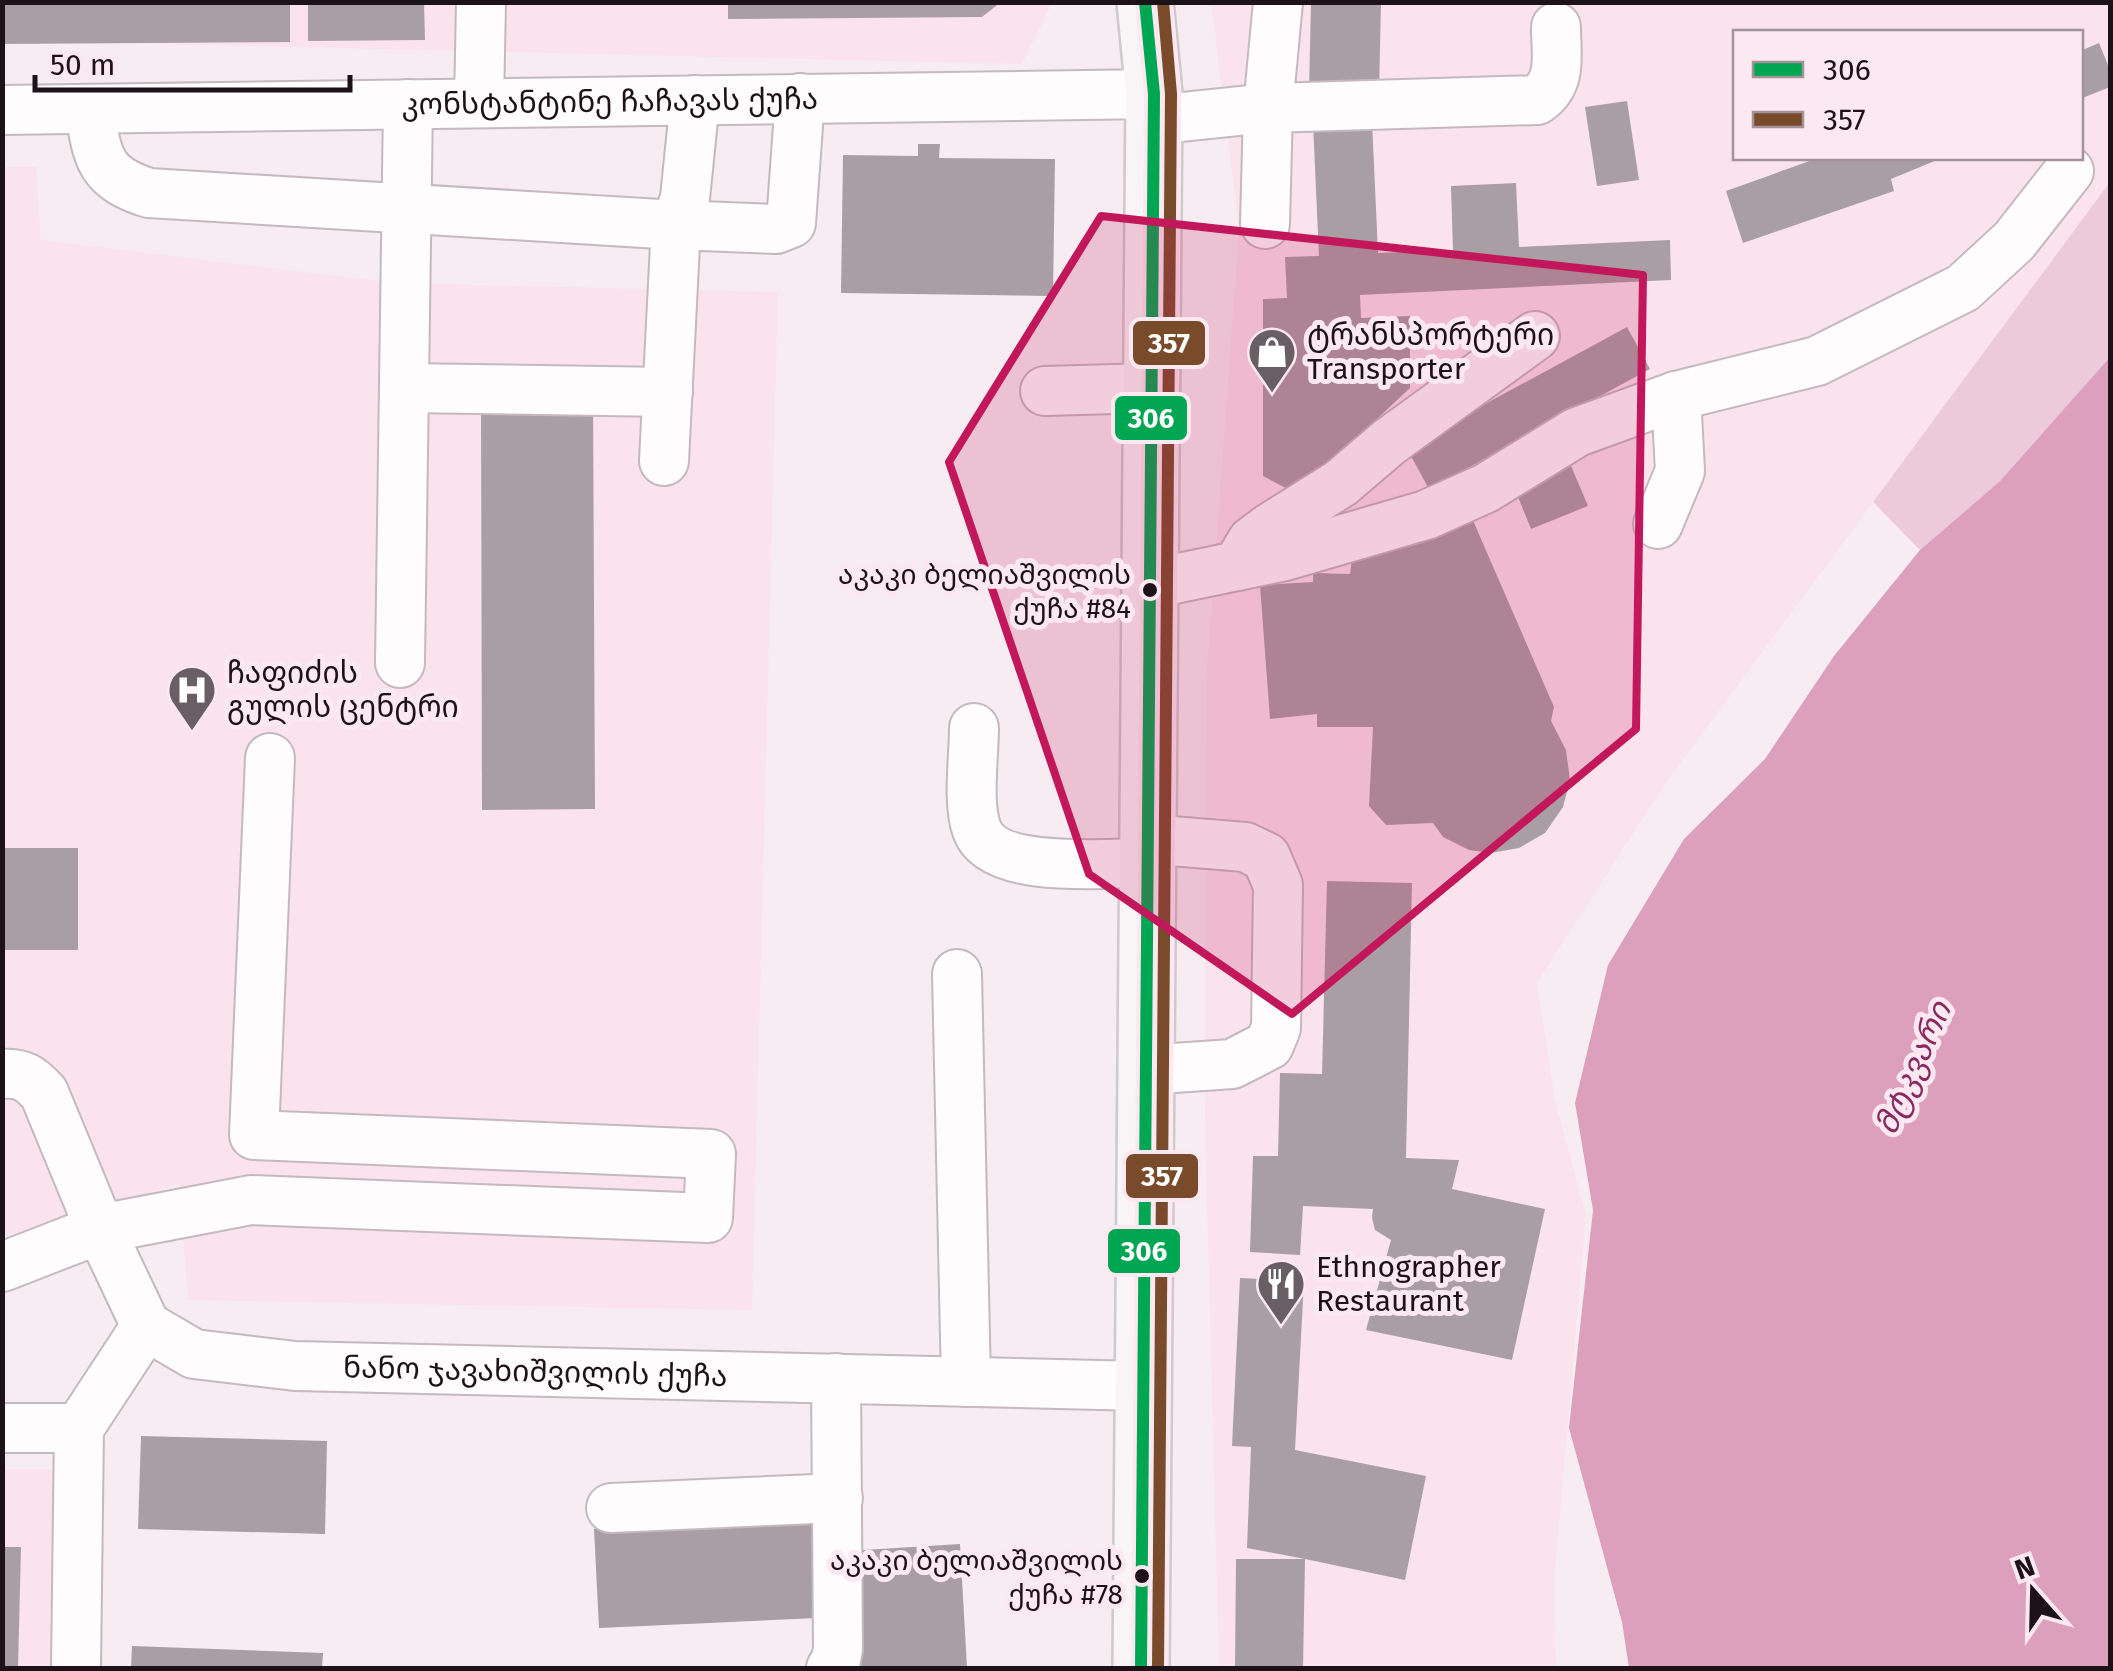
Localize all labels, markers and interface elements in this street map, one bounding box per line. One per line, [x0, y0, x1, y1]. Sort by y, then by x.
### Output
scale bar [35, 30, 350, 92]
legend [1733, 30, 2083, 160]
text: 50 m [50, 47, 115, 83]
text: 306 [1823, 52, 1871, 88]
street label: კონსტანტინე ჩაჩავას ქუჩა [401, 81, 818, 122]
text: 357 [1823, 102, 1866, 138]
place label: ტრანსპორტერი Transporter [1307, 317, 1554, 387]
line badge: 357 [1131, 319, 1207, 367]
shop icon: ტრანსპორტერი Transporter [1246, 326, 1298, 394]
text: 357 [1147, 327, 1190, 360]
line badge: 306 [1113, 394, 1189, 442]
text: 306 [1127, 402, 1175, 435]
place label: აკაკი ბელიაშვილის ქუჩა #84 [838, 558, 1131, 625]
marker: აკაკი ბელიაშვილის ქუჩა #84 [1140, 580, 1160, 600]
place label: ჩაფიძის გულის ცენტრი [227, 655, 459, 725]
hospital icon: ჩაფიძის გულის ცენტრი [166, 664, 218, 732]
water label: მტკვარი [1867, 994, 1960, 1140]
line badge: 357 [1124, 1152, 1200, 1200]
text: 357 [1140, 1160, 1183, 1193]
line badge: 306 [1106, 1227, 1182, 1275]
text: 306 [1120, 1235, 1168, 1268]
place label: Ethnographer Restaurant [1316, 1249, 1501, 1319]
restaurant icon: Ethnographer Restaurant [1255, 1258, 1307, 1326]
street label: ნანო ჯავახიშვილის ქუჩა [343, 1349, 728, 1394]
north arrow [1983, 1541, 2083, 1641]
place label: აკაკი ბელიაშვილის ქუჩა #78 [830, 1544, 1123, 1611]
text: N [2010, 1549, 2039, 1587]
marker: აკაკი ბელიაშვილის ქუჩა #78 [1132, 1566, 1152, 1586]

